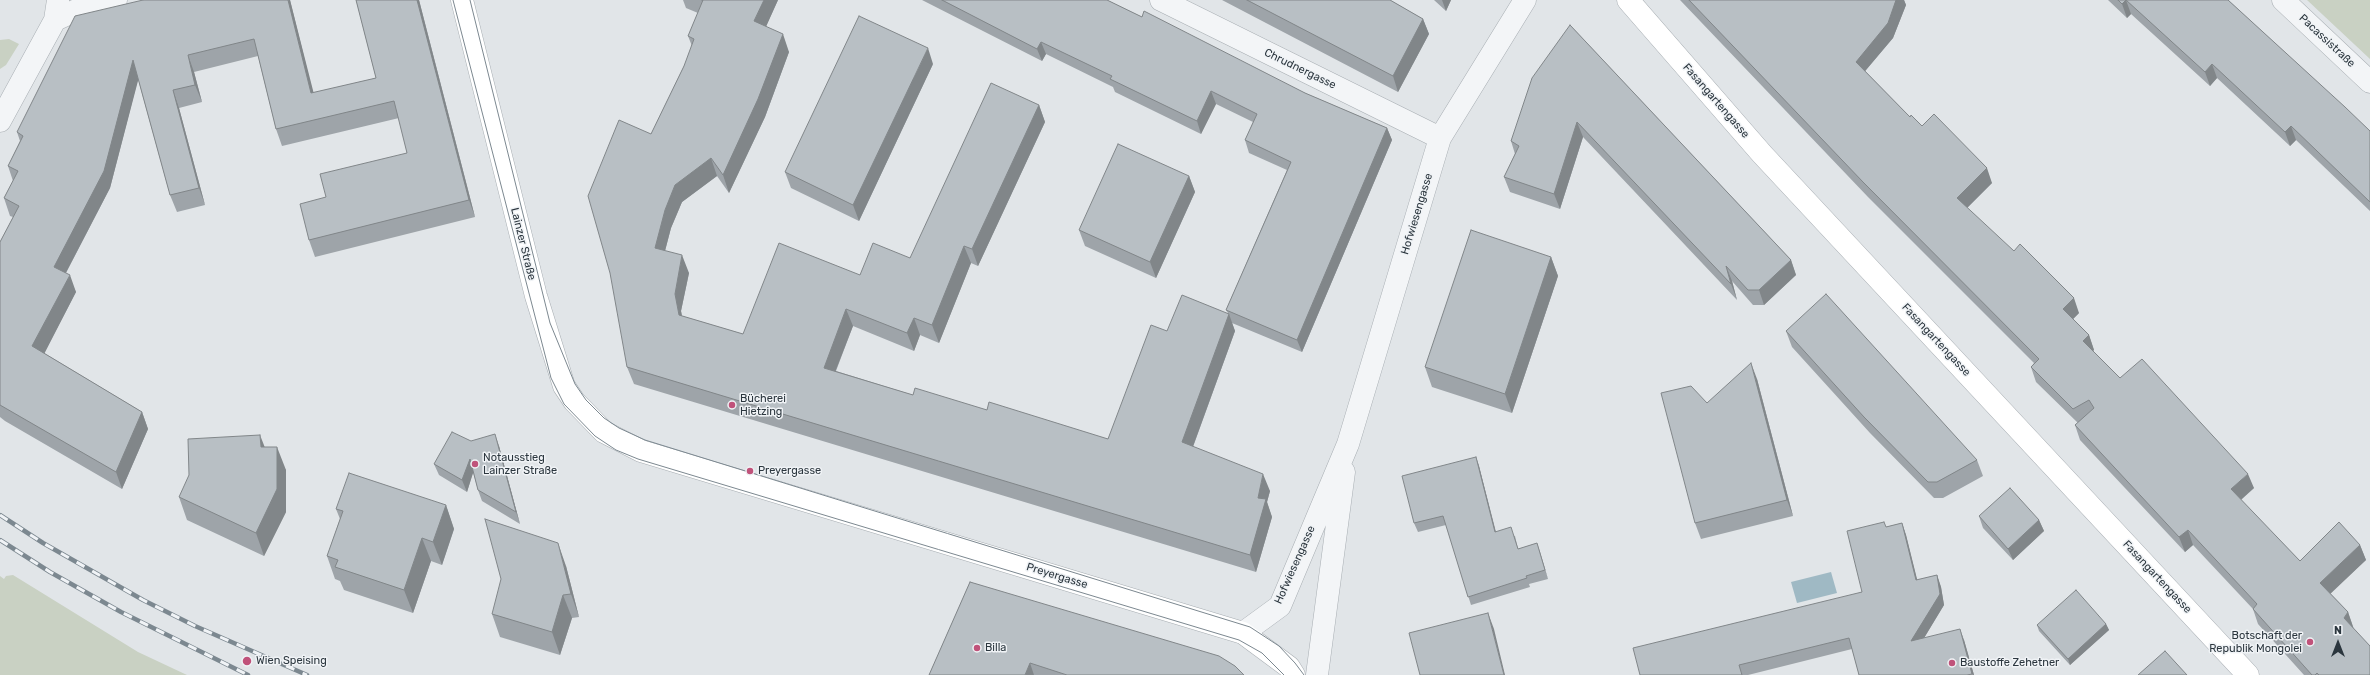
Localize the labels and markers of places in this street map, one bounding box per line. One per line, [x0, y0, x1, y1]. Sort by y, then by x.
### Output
place label: Bücherei Hietzing [740, 392, 786, 418]
marker: Bücherei Hietzing [727, 400, 737, 410]
place label: Notausstieg Lainzer Straße [483, 451, 557, 477]
marker: Notausstieg Lainzer Straße [470, 459, 480, 469]
place label: Preyergasse [758, 464, 821, 478]
marker: Preyergasse [745, 466, 755, 476]
place label: Botschaft der Republik Mongolei [2209, 629, 2302, 655]
marker: Botschaft der Republik Mongolei [2305, 637, 2315, 647]
place label: Billa [985, 641, 1006, 655]
marker: Billa [972, 643, 982, 653]
place label: Wien Speising [256, 654, 327, 668]
marker: Wien Speising [241, 655, 253, 667]
place label: Baustoffe Zehetner [1960, 656, 2059, 670]
marker: Baustoffe Zehetner [1947, 658, 1957, 668]

